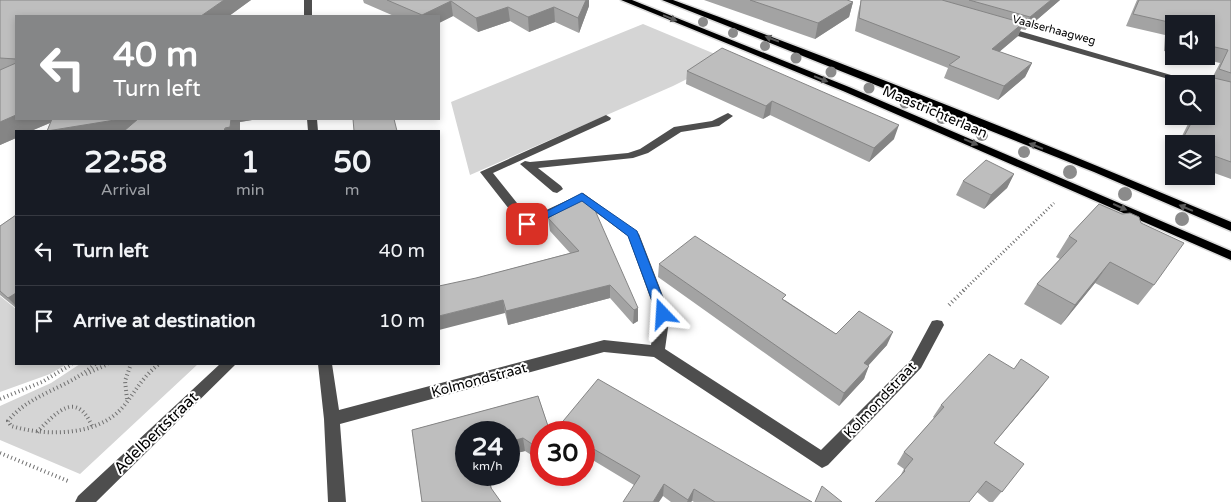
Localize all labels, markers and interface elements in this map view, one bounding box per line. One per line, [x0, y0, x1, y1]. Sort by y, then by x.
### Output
street label: Vaalserhaagweg [1011, 13, 1097, 47]
one-way arrow [663, 15, 677, 23]
map controls [1165, 15, 1215, 185]
button: sound [1165, 15, 1215, 65]
text: 40 m [113, 34, 198, 76]
icon: left [30, 35, 95, 100]
one-way arrow [764, 35, 779, 42]
one-way arrow [814, 75, 828, 83]
button: search [1165, 75, 1215, 125]
text: Turn left [113, 76, 201, 102]
street label: Maastrichterlaan [880, 82, 990, 142]
button: layers [1165, 135, 1215, 185]
one-way arrow [963, 139, 978, 147]
one-way arrow [1028, 142, 1043, 150]
text: 22:58 [84, 144, 167, 181]
text: 1 [241, 144, 260, 181]
text: 50 [333, 144, 371, 181]
text: Arrival [101, 180, 150, 200]
text: min [236, 180, 264, 200]
text: m [345, 180, 360, 200]
pin [506, 203, 548, 245]
one-way arrow [1113, 203, 1127, 211]
one-way arrow [1179, 203, 1193, 211]
icon: arrive [513, 210, 541, 238]
icon: left [30, 237, 58, 265]
text: Turn left [73, 240, 149, 262]
text: 40 m [379, 240, 425, 262]
position arrow [636, 287, 688, 339]
icon: arrive [30, 307, 58, 335]
text: Arrive at destination [73, 310, 256, 332]
text: 10 m [379, 310, 425, 332]
street label: Kolmondstraat [840, 358, 920, 442]
street label: Kolmondstraat [429, 359, 529, 401]
street label: Adelbertstraat [109, 388, 203, 478]
speed limit sign: 30 [530, 421, 595, 486]
text: 24 [472, 432, 503, 462]
text: km/h [472, 459, 503, 473]

